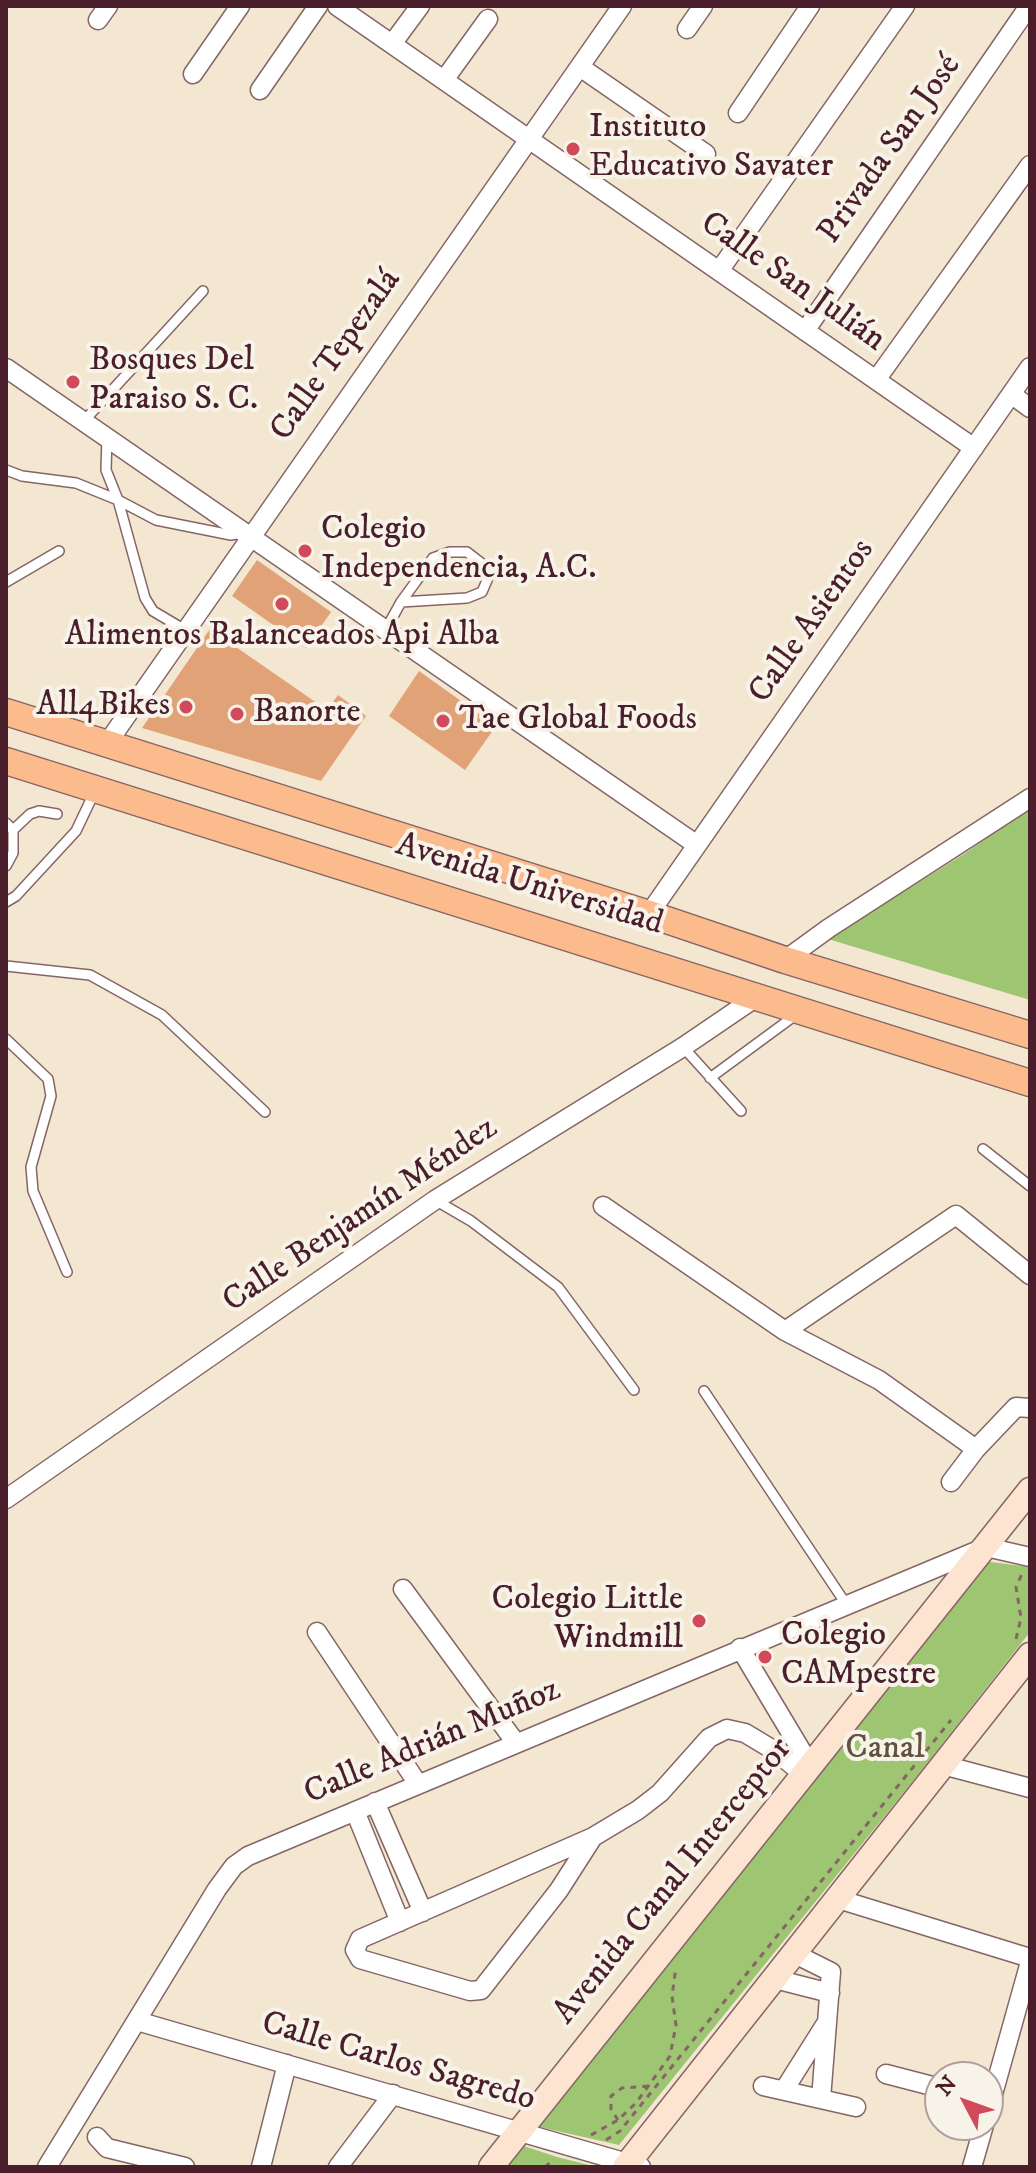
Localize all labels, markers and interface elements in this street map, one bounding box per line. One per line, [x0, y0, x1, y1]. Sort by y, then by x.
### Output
street label: Privada San José [811, 48, 971, 252]
place label: Instituto Educativo Savater [589, 109, 833, 188]
marker: Instituto Educativo Savater [564, 140, 582, 158]
street label: Calle San Julián [692, 204, 892, 362]
street label: Calle Tepezalá [263, 262, 411, 450]
place label: Bosques Del Paraiso S. C. [89, 342, 258, 422]
marker: Bosques Del Paraiso S. C. [64, 373, 82, 391]
place label: Colegio Independencia, A.C. [321, 511, 597, 590]
street label: Calle Asientos [742, 532, 884, 712]
marker: Colegio Independencia, A.C. [296, 542, 314, 560]
marker: Alimentos Balanceados Api Alba [273, 595, 291, 613]
place label: Alimentos Balanceados Api Alba [65, 617, 499, 657]
place label: All4Bikes [36, 687, 170, 727]
place label: Banorte [253, 694, 361, 734]
marker: All4Bikes [177, 698, 195, 716]
place label: Tae Global Foods [459, 701, 697, 741]
marker: Banorte [228, 705, 246, 723]
marker: Tae Global Foods [434, 712, 452, 730]
street label: Avenida Universidad [390, 826, 668, 946]
street label: Calle Benjamín Méndez [216, 1109, 506, 1323]
place label: Colegio Little Windmill [492, 1581, 683, 1660]
marker: Colegio Little Windmill [690, 1612, 708, 1630]
place label: Colegio CAMpestre [781, 1617, 936, 1696]
marker: Colegio CAMpestre [756, 1648, 774, 1666]
street label: Calle Adrián Muñoz [299, 1671, 567, 1815]
park label: Canal [845, 1730, 925, 1770]
street label: Avenida Canal Interceptor [546, 1731, 802, 2033]
street label: Calle Carlos Sagredo [257, 2004, 539, 2122]
north arrow [924, 2061, 1004, 2141]
text: N [931, 2071, 963, 2102]

